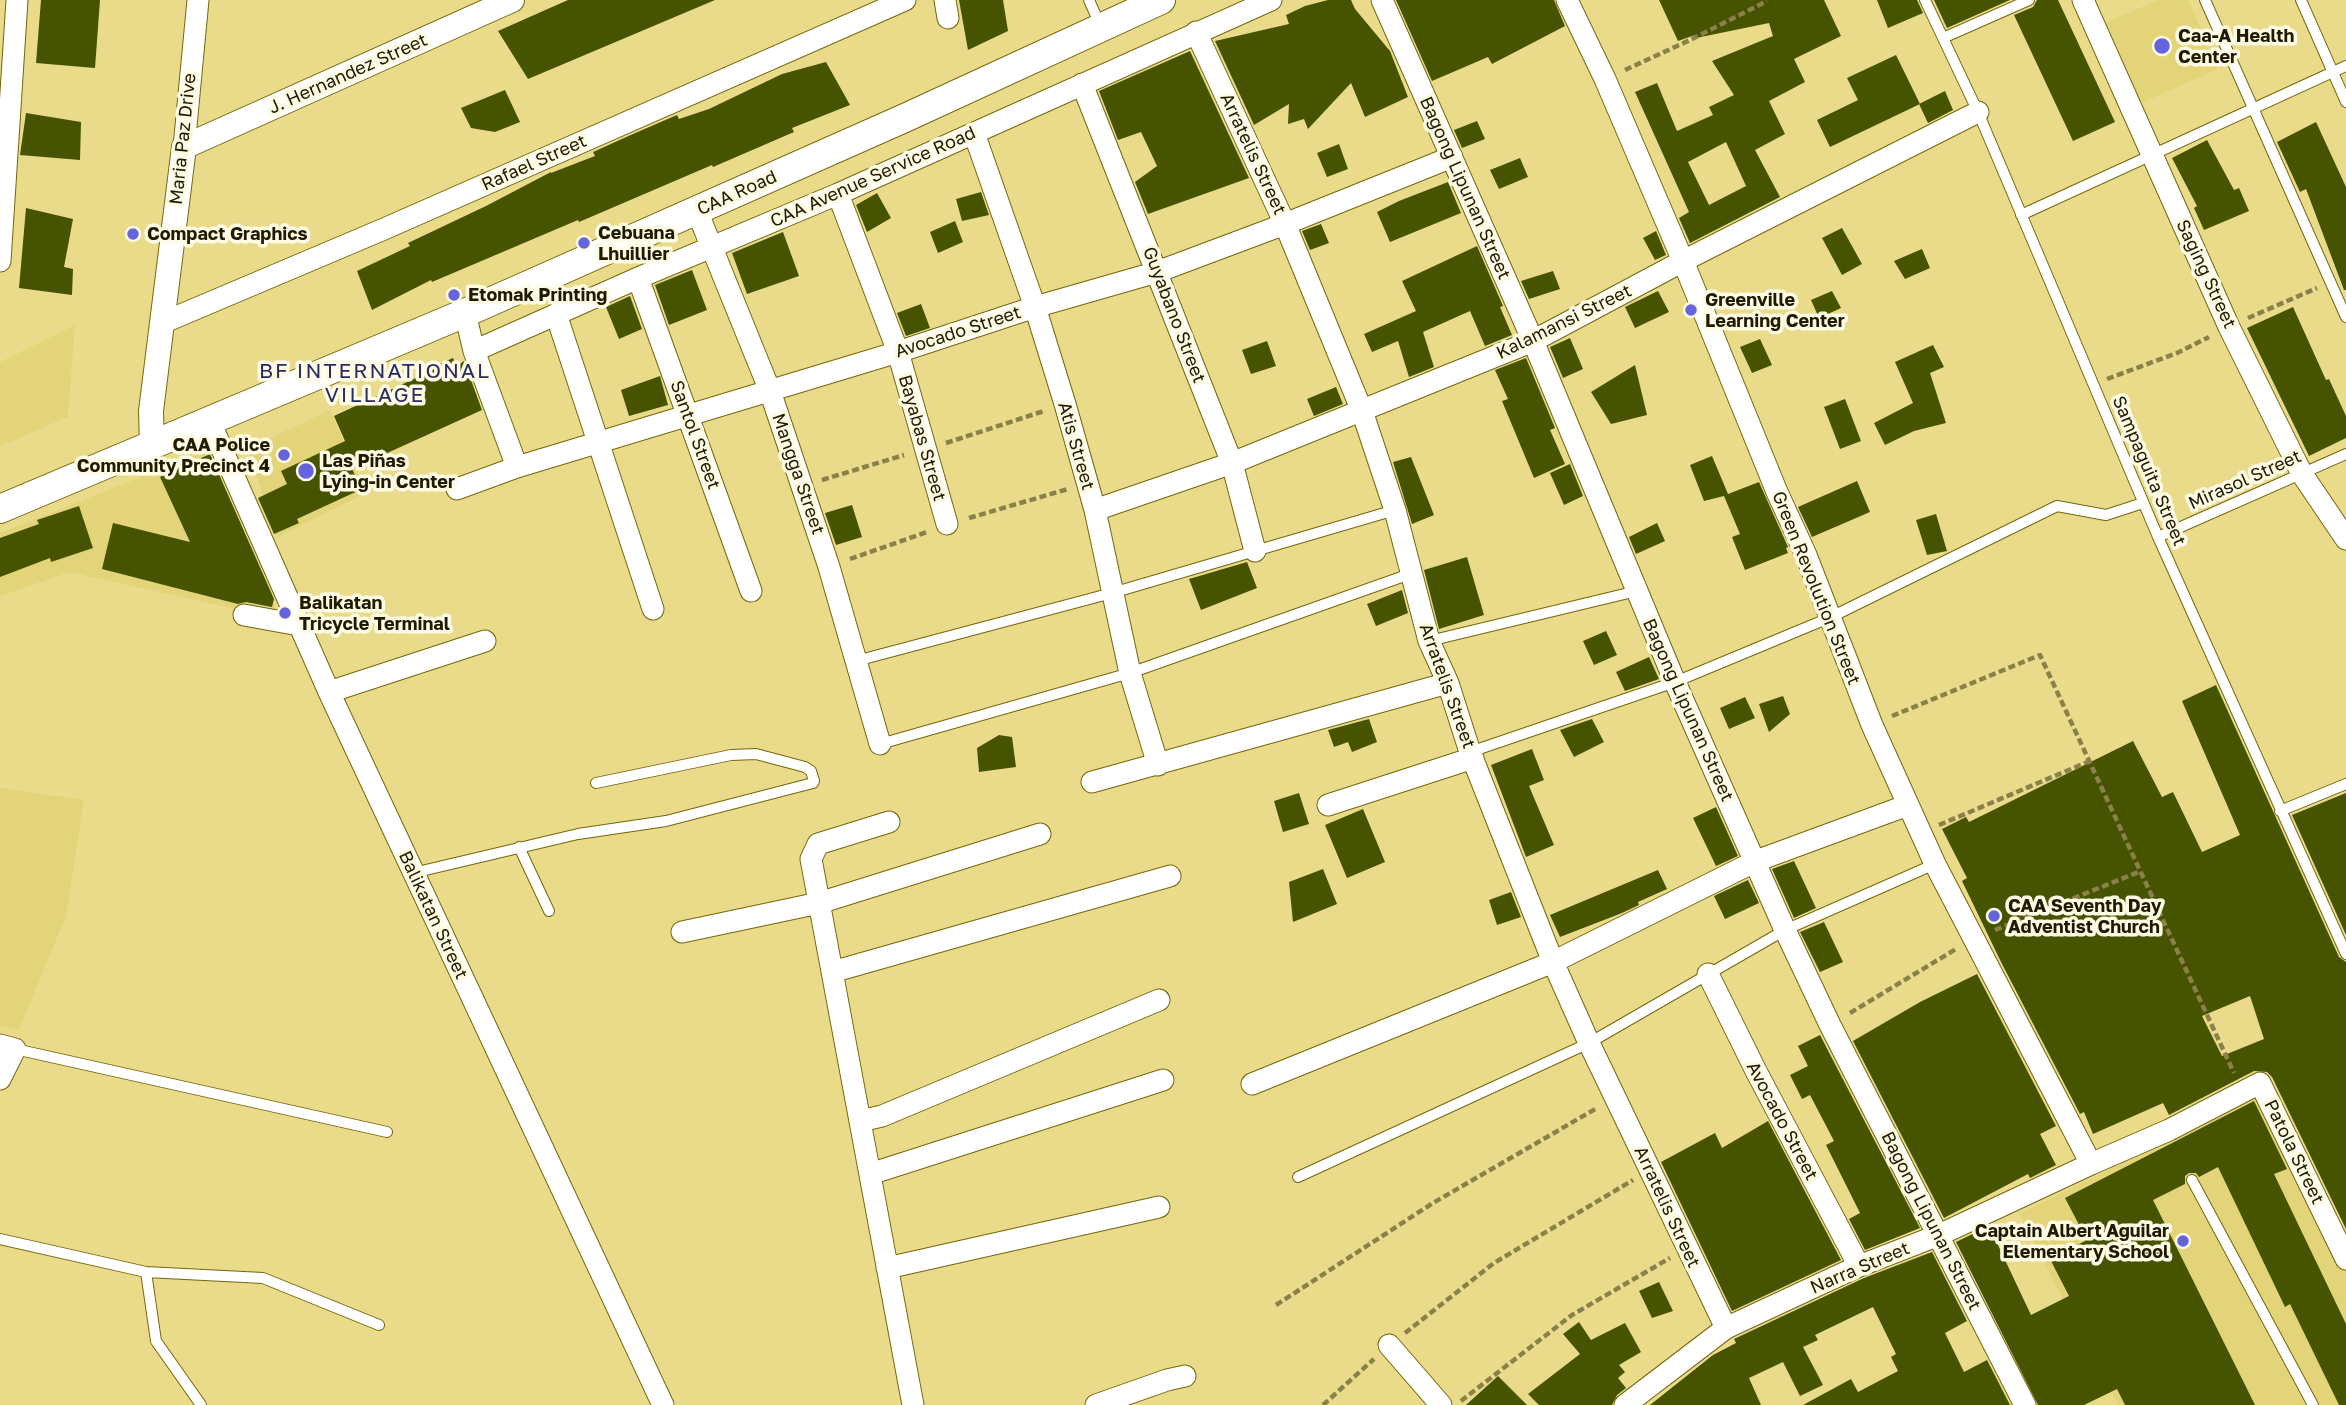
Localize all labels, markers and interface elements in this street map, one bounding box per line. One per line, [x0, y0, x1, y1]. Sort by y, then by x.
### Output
place label: Caa-A Health Center [2178, 25, 2294, 68]
street label: J. Hernandez Street [265, 29, 431, 119]
marker: Caa-A Health Center [2152, 36, 2172, 56]
street label: Maria Paz Drive [165, 72, 201, 206]
street label: Arratelis Street [1215, 90, 1291, 218]
street label: Bagong Lipunan Street [1415, 93, 1515, 283]
street label: CAA Avenue Service Road [767, 122, 979, 232]
street label: Rafael Street [478, 130, 590, 196]
street label: CAA Road [694, 166, 780, 220]
street label: Saging Street [2171, 216, 2241, 332]
place label: Cebuana Lhuillier [598, 222, 675, 264]
place label: Compact Graphics [147, 223, 308, 245]
marker: Compact Graphics [125, 226, 141, 242]
marker: Cebuana Lhuillier [576, 235, 592, 251]
street label: Guyabano Street [1138, 244, 1210, 386]
street label: Kalamansi Street [1493, 280, 1635, 364]
place label: Etomak Printing [468, 284, 607, 306]
marker: Etomak Printing [446, 287, 462, 303]
place label: Greenville Learning Center [1705, 289, 1845, 332]
street label: Avocado Street [892, 301, 1024, 363]
marker: Greenville Learning Center [1683, 302, 1699, 318]
district label: BF INTERNATIONAL VILLAGE [261, 358, 489, 408]
street label: Bayabas Street [894, 372, 950, 504]
street label: Santol Street [665, 378, 725, 492]
street label: Sampaguita Street [2108, 393, 2190, 549]
street label: Atis Street [1053, 399, 1099, 493]
street label: Mangga Street [767, 411, 829, 537]
place label: CAA Police Community Precinct 4 [77, 434, 270, 476]
street label: Mirasol Street [2185, 445, 2305, 515]
marker: CAA Police Community Precinct 4 [276, 447, 292, 463]
place label: Las Piñas Lying-in Center [322, 450, 455, 492]
marker: Las Piñas Lying-in Center [296, 461, 316, 481]
street label: Green Revolution Street [1767, 488, 1865, 688]
place label: Balikatan Tricycle Terminal [299, 592, 450, 634]
marker: Balikatan Tricycle Terminal [277, 605, 293, 621]
street label: Bagong Lipunan Street [1638, 615, 1738, 805]
street label: Arratelis Street [1414, 621, 1480, 751]
street label: Balikatan Street [394, 847, 472, 983]
place label: CAA Seventh Day Adventist Church [2008, 895, 2162, 937]
marker: CAA Seventh Day Adventist Church [1986, 908, 2002, 924]
street label: Avocado Street [1742, 1058, 1822, 1184]
street label: Patola Street [2259, 1096, 2329, 1208]
street label: Bagong Lipunan Street [1876, 1128, 1986, 1314]
street label: Arratelis Street [1629, 1143, 1705, 1271]
place label: Captain Albert Aguilar Elementary School [1975, 1220, 2169, 1262]
marker: Captain Albert Aguilar Elementary School [2175, 1233, 2191, 1249]
street label: Narra Street [1807, 1237, 1913, 1299]

